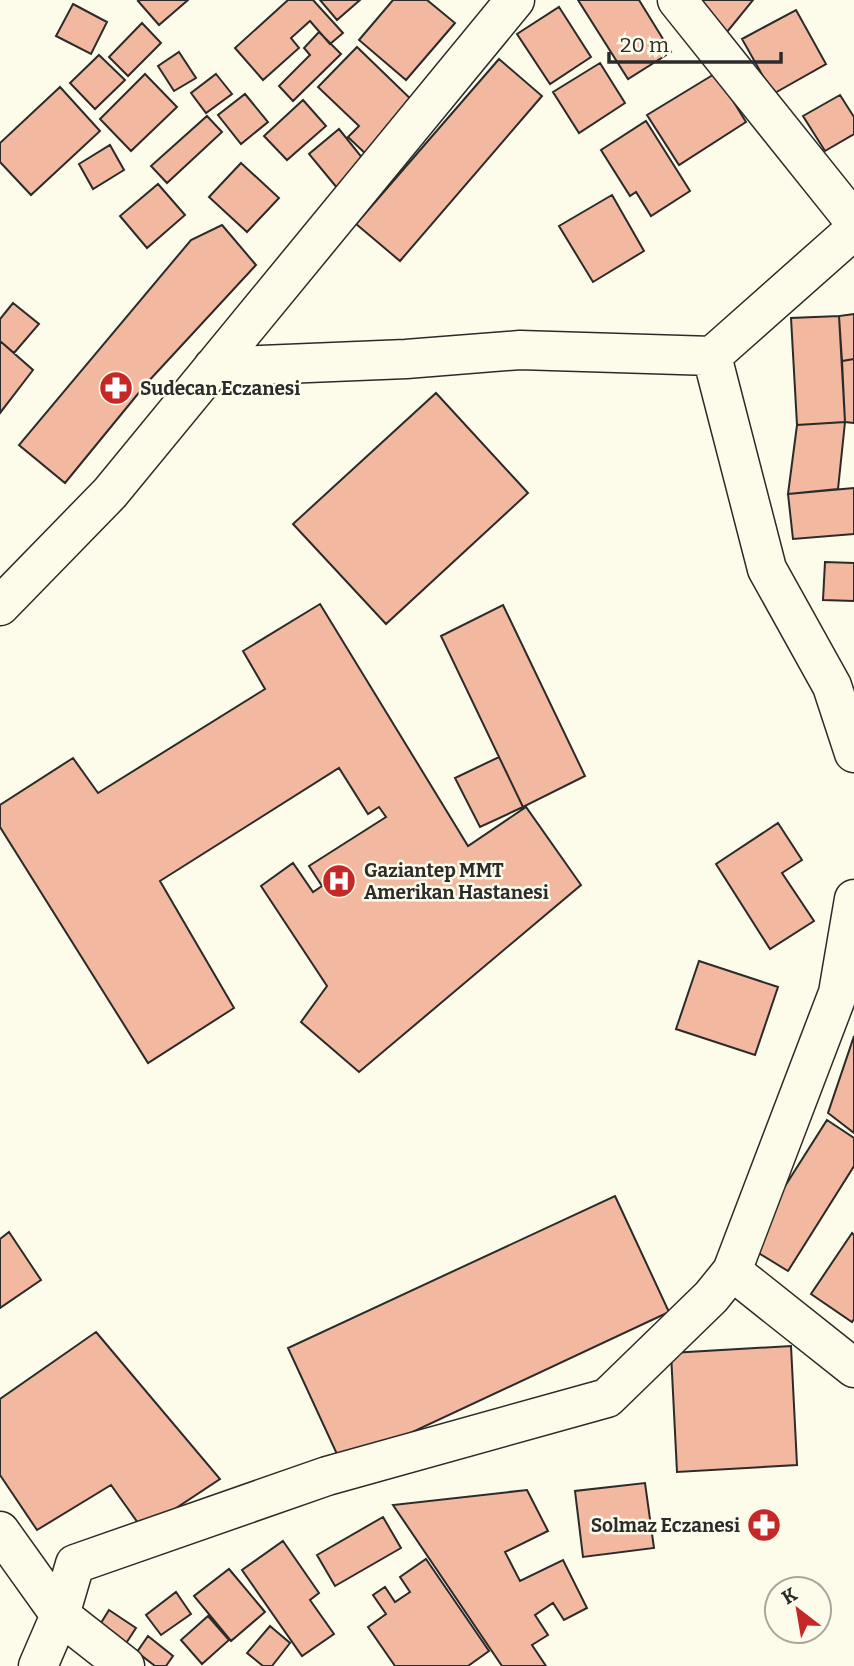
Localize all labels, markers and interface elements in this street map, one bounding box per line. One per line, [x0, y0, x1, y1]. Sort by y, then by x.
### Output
scale bar [609, 21, 780, 65]
text: 20 m [620, 32, 669, 58]
pharmacy icon: Sudecan Eczanesi [97, 369, 135, 407]
place label: Sudecan Eczanesi [140, 377, 300, 400]
place label: Gaziantep MMT Amerikan Hastanesi [364, 859, 549, 904]
hospital icon: Gaziantep MMT Amerikan Hastanesi [320, 862, 358, 900]
pharmacy icon: Solmaz Eczanesi [745, 1506, 783, 1544]
place label: Solmaz Eczanesi [591, 1514, 740, 1537]
north arrow [763, 1575, 833, 1645]
text: K [778, 1582, 802, 1609]

